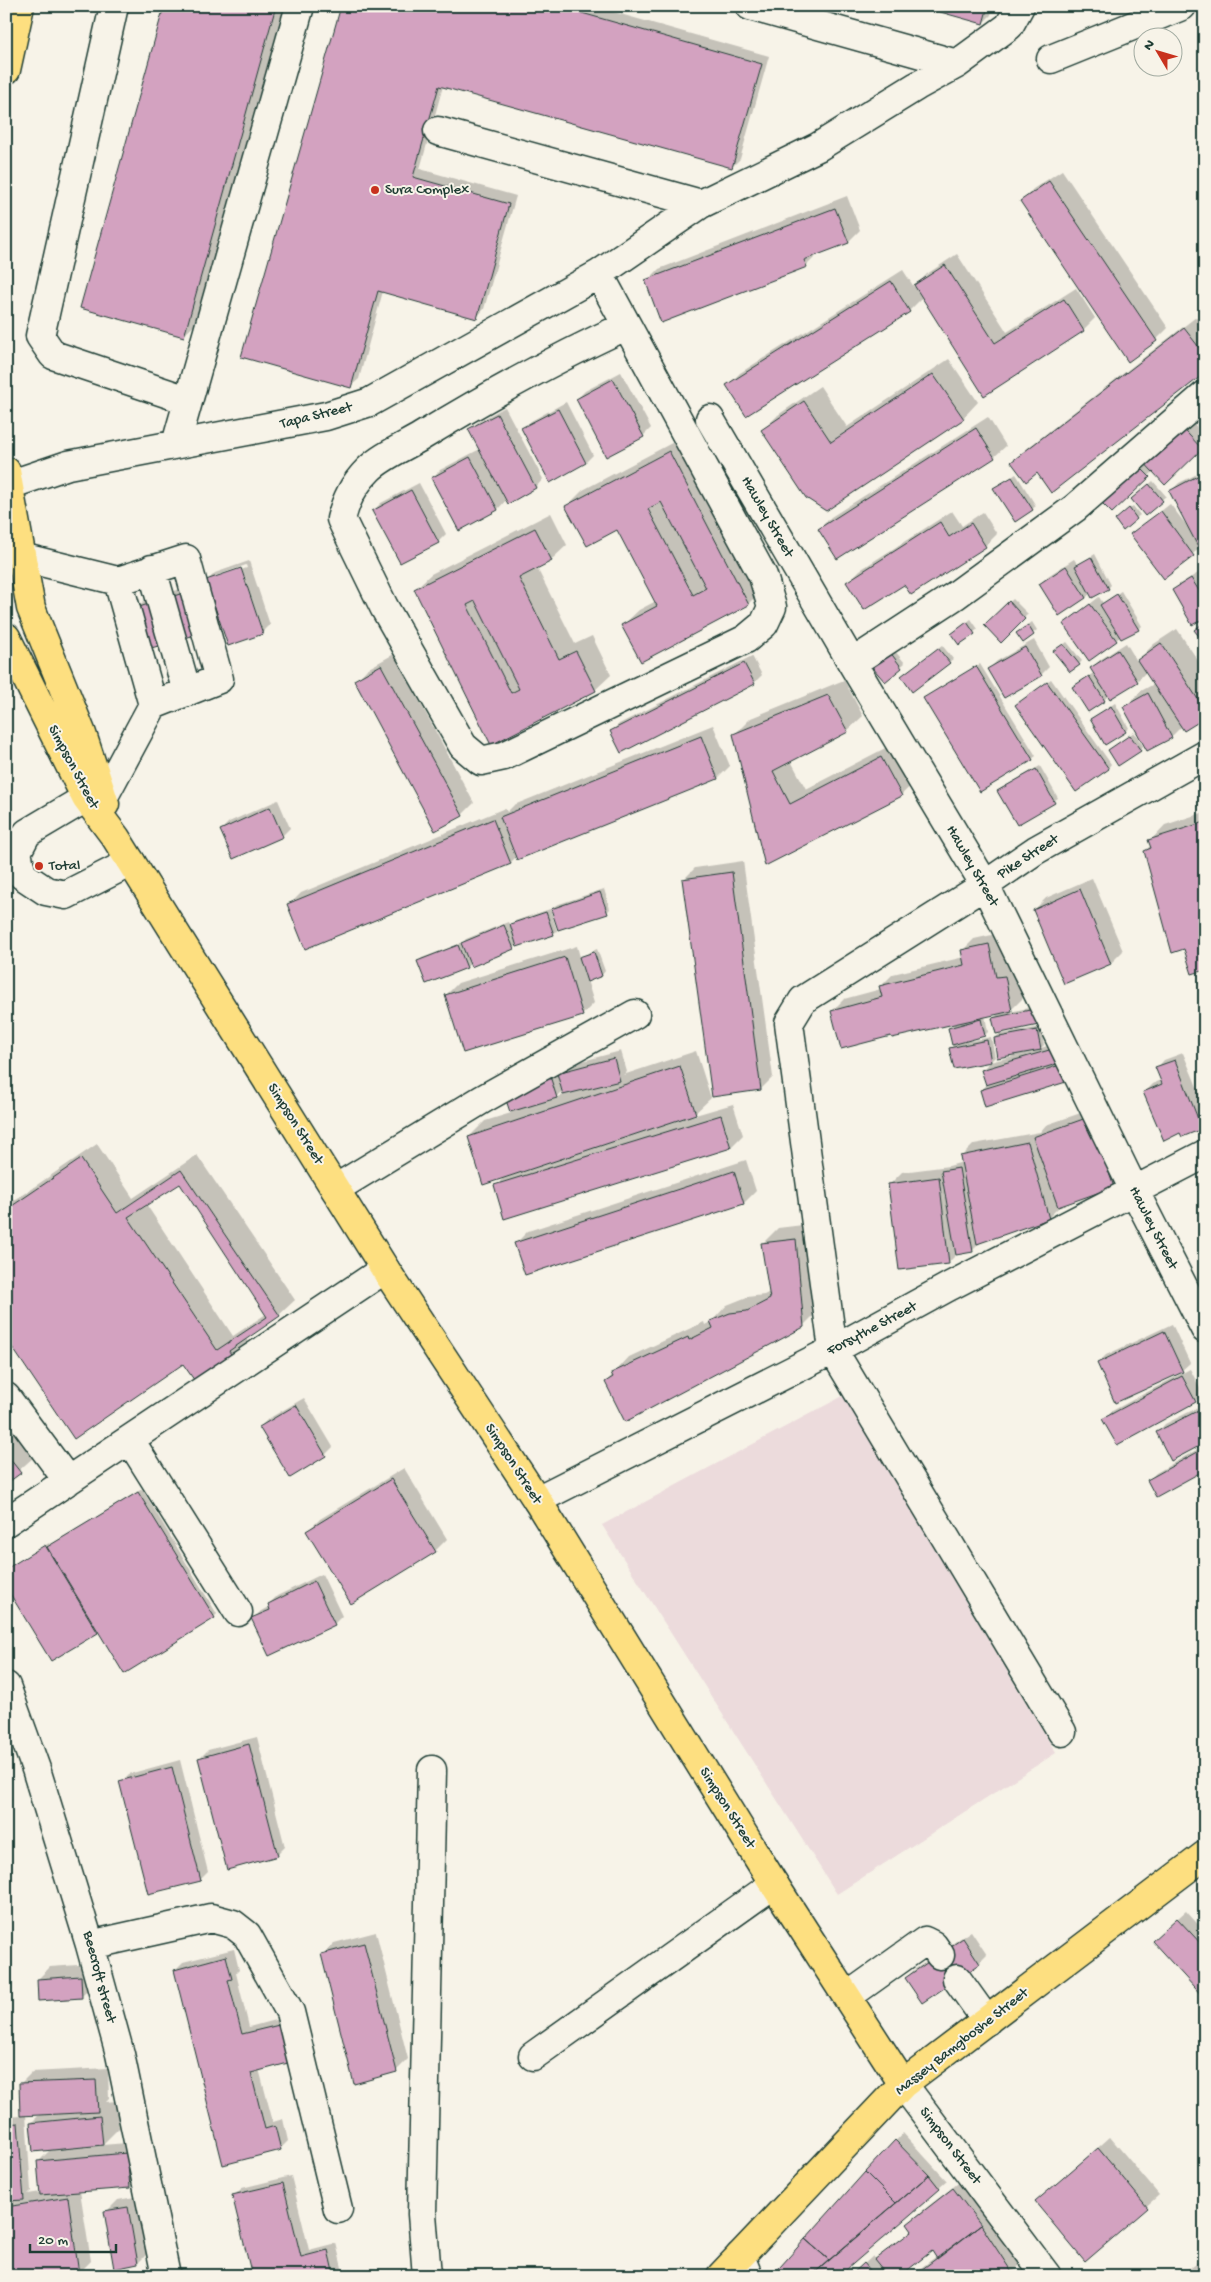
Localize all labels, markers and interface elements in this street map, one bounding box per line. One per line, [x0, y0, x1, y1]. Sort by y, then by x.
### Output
north arrow [1134, 28, 1184, 78]
text: N [1140, 37, 1159, 54]
place label: Sura Complex [385, 181, 469, 199]
marker: Sura Complex [369, 184, 381, 196]
street label: Tapa Street [277, 398, 356, 434]
street label: Hawley Street [737, 473, 798, 562]
street label: Simpson Street [43, 722, 103, 814]
street label: Hawley Street [942, 822, 1003, 911]
street label: Pike Street [993, 830, 1064, 884]
place label: Total [48, 857, 80, 875]
marker: Total [33, 860, 45, 872]
street label: Simpson Street [263, 1080, 328, 1169]
street label: Hawley Street [1124, 1184, 1182, 1274]
street label: Forsythe Street [823, 1297, 922, 1361]
street label: Simpson Street [480, 1420, 547, 1509]
street label: Simpson Street [695, 1764, 760, 1853]
street label: Beecroft street [78, 1928, 120, 2027]
street label: Massey Bamgboshe Street [892, 1983, 1034, 2100]
street label: Simpson Street [915, 2104, 986, 2190]
scale bar [30, 2222, 116, 2254]
text: 20 m [38, 2232, 68, 2250]

